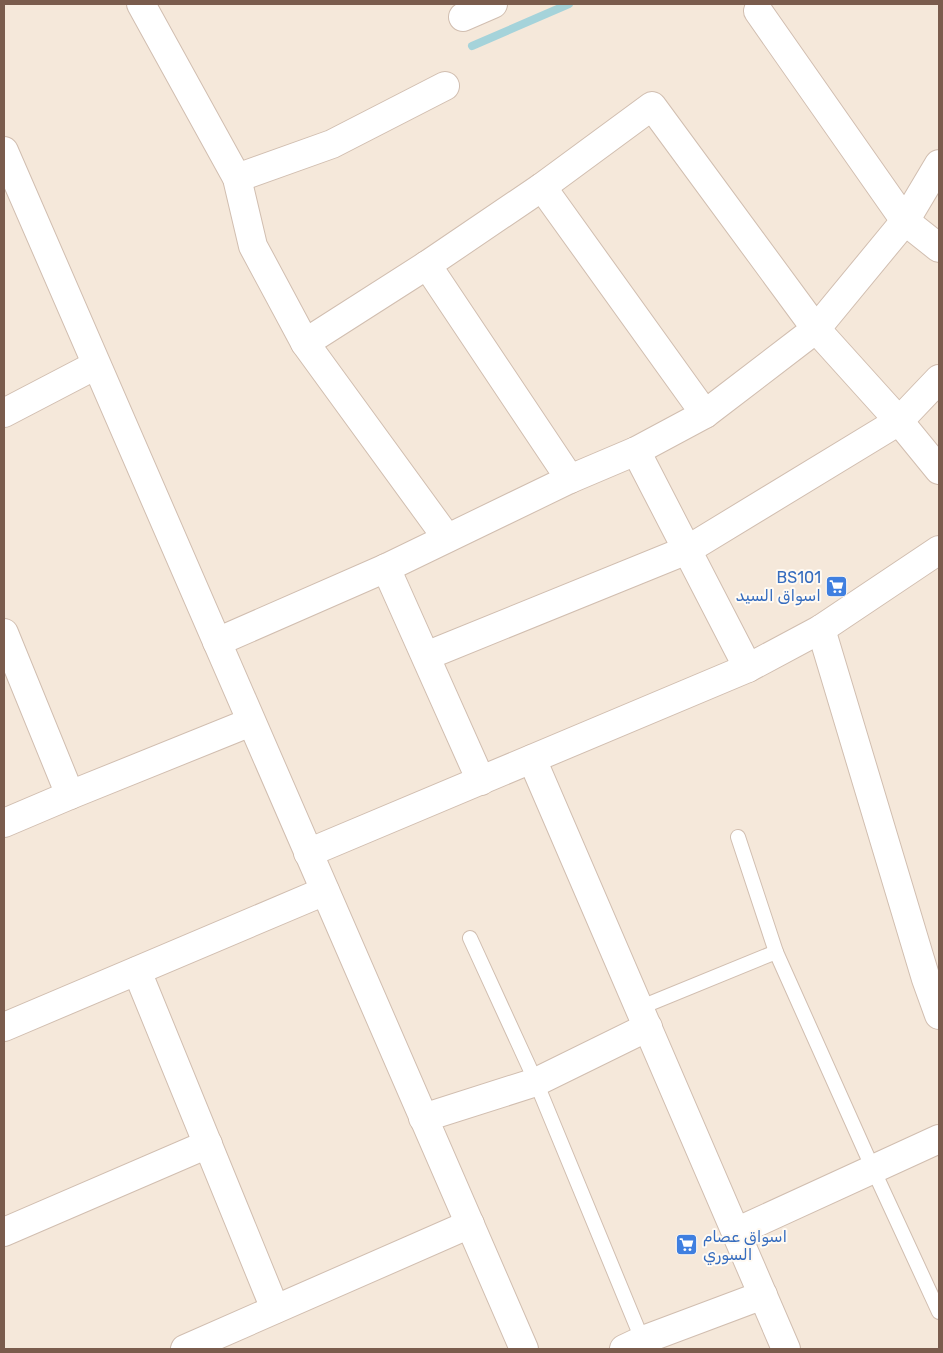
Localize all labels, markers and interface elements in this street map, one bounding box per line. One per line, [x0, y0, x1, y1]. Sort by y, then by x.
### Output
place label: BS101 اسواق السيد [736, 568, 821, 606]
supermarket icon: BS101 اسواق السيد [825, 574, 849, 598]
place label: اسواق عصام السوري [703, 1227, 787, 1266]
supermarket icon: اسواق عصام السوري [675, 1233, 699, 1257]

